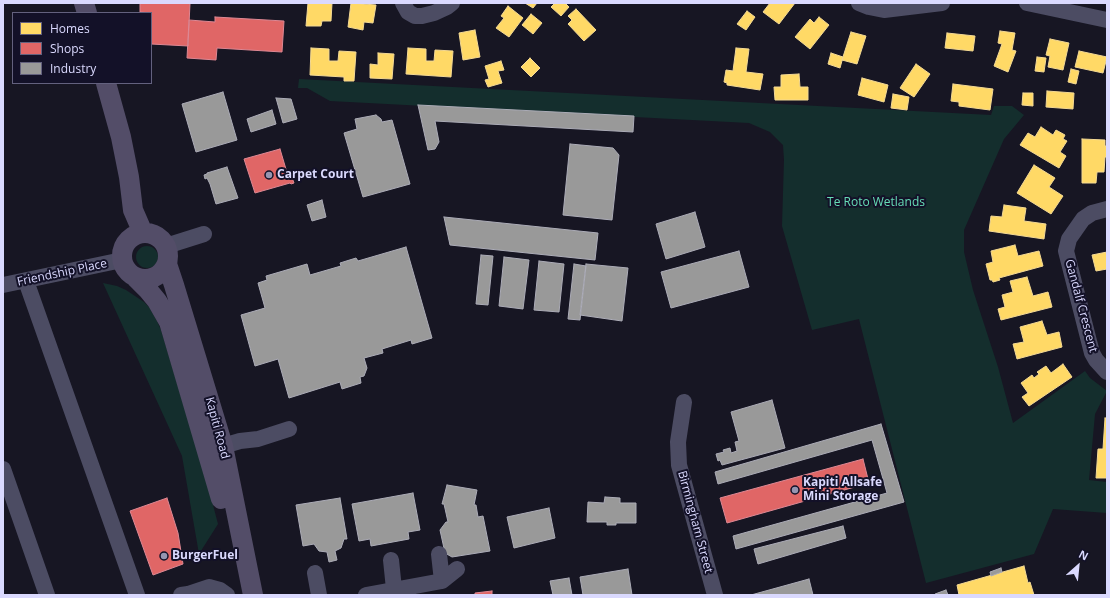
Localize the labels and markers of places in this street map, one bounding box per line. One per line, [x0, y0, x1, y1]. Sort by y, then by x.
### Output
place label: Carpet Court [277, 168, 354, 182]
marker: Carpet Court [264, 170, 274, 180]
place label: Kapiti Allsafe Mini Storage [803, 476, 882, 504]
marker: Kapiti Allsafe Mini Storage [790, 485, 800, 495]
place label: BurgerFuel [172, 549, 238, 563]
marker: BurgerFuel [159, 551, 169, 561]

